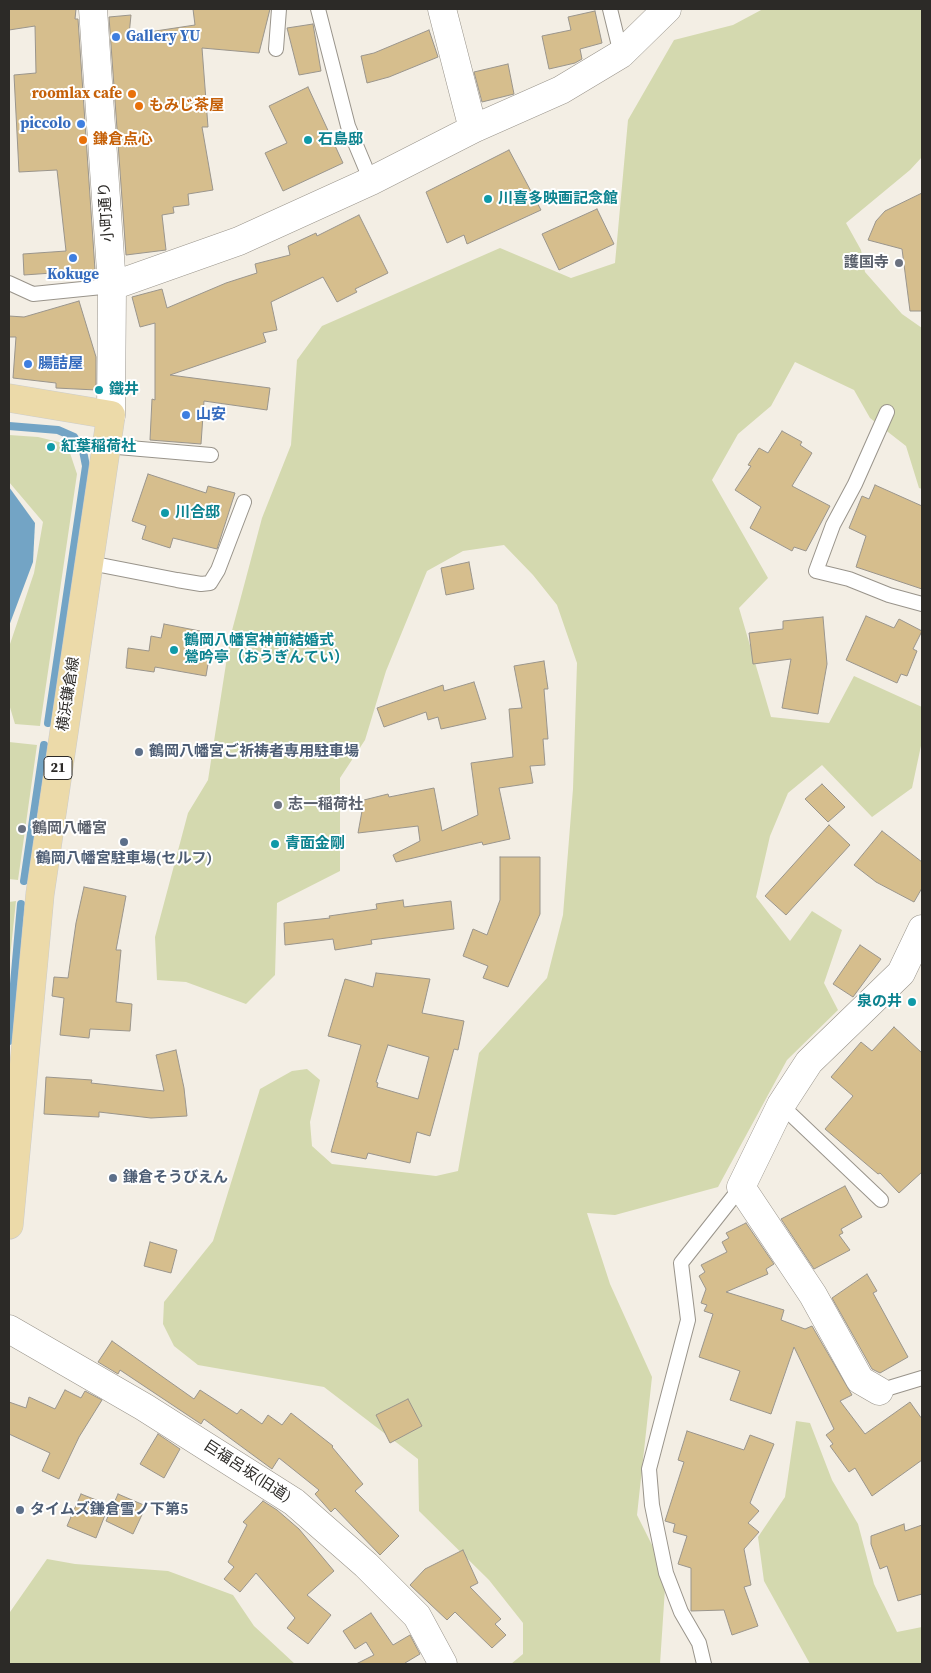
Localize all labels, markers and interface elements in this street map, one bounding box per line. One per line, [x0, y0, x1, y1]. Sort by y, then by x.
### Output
place label: Gallery YU [126, 28, 200, 46]
marker: Gallery YU [110, 31, 122, 43]
place label: roomlax cafe [32, 85, 122, 103]
marker: roomlax cafe [126, 88, 138, 100]
place label: もみじ茶屋 [149, 97, 224, 115]
marker: もみじ茶屋 [133, 100, 145, 112]
place label: piccolo [20, 115, 71, 133]
marker: piccolo [75, 118, 87, 130]
place label: 鎌倉点心 [93, 131, 153, 149]
place label: 石島邸 [318, 131, 363, 149]
marker: 鎌倉点心 [77, 134, 89, 146]
marker: 石島邸 [302, 134, 314, 146]
street label: 小町通り [96, 181, 118, 243]
place label: 川喜多映画記念館 [498, 190, 618, 208]
marker: 川喜多映画記念館 [482, 193, 494, 205]
marker: Kokuge [67, 252, 79, 264]
place label: 護国寺 [844, 254, 889, 272]
marker: 護国寺 [893, 257, 905, 269]
place label: Kokuge [47, 266, 99, 284]
place label: 腸詰屋 [38, 355, 83, 373]
marker: 腸詰屋 [22, 358, 34, 370]
place label: 鐵井 [109, 381, 139, 399]
marker: 鐵井 [93, 384, 105, 396]
place label: 山安 [196, 406, 226, 424]
marker: 山安 [180, 409, 192, 421]
place label: 紅葉稲荷社 [61, 438, 136, 456]
marker: 紅葉稲荷社 [45, 441, 57, 453]
place label: 川合邸 [175, 504, 220, 522]
marker: 川合邸 [159, 507, 171, 519]
place label: 鶴岡八幡宮神前結婚式 鶯吟亭（おうぎんてい） [184, 632, 349, 667]
marker: 鶴岡八幡宮神前結婚式 鶯吟亭（おうぎんてい） [168, 644, 180, 656]
street label: 横浜鎌倉線 [54, 656, 84, 732]
place label: 鶴岡八幡宮ご祈祷者専用駐車場 [149, 743, 359, 761]
marker: 鶴岡八幡宮ご祈祷者専用駐車場 [133, 746, 145, 758]
road number: 21 [44, 756, 72, 780]
place label: 志一稲荷社 [288, 796, 363, 814]
marker: 志一稲荷社 [272, 799, 284, 811]
place label: 鶴岡八幡宮 [32, 820, 107, 838]
marker: 鶴岡八幡宮 [16, 823, 28, 835]
place label: 青面金剛 [285, 835, 345, 853]
marker: 鶴岡八幡宮駐車場(セルフ) [118, 836, 130, 848]
marker: 青面金剛 [269, 838, 281, 850]
place label: 鶴岡八幡宮駐車場(セルフ) [36, 850, 212, 868]
place label: 泉の井 [857, 993, 902, 1011]
marker: 泉の井 [906, 996, 918, 1008]
place label: 鎌倉そうびえん [123, 1169, 228, 1187]
marker: 鎌倉そうびえん [107, 1172, 119, 1184]
street label: 巨福呂坂(旧道) [200, 1437, 294, 1507]
place label: タイムズ鎌倉雪ノ下第5 [30, 1501, 188, 1519]
marker: タイムズ鎌倉雪ノ下第5 [14, 1504, 26, 1516]

